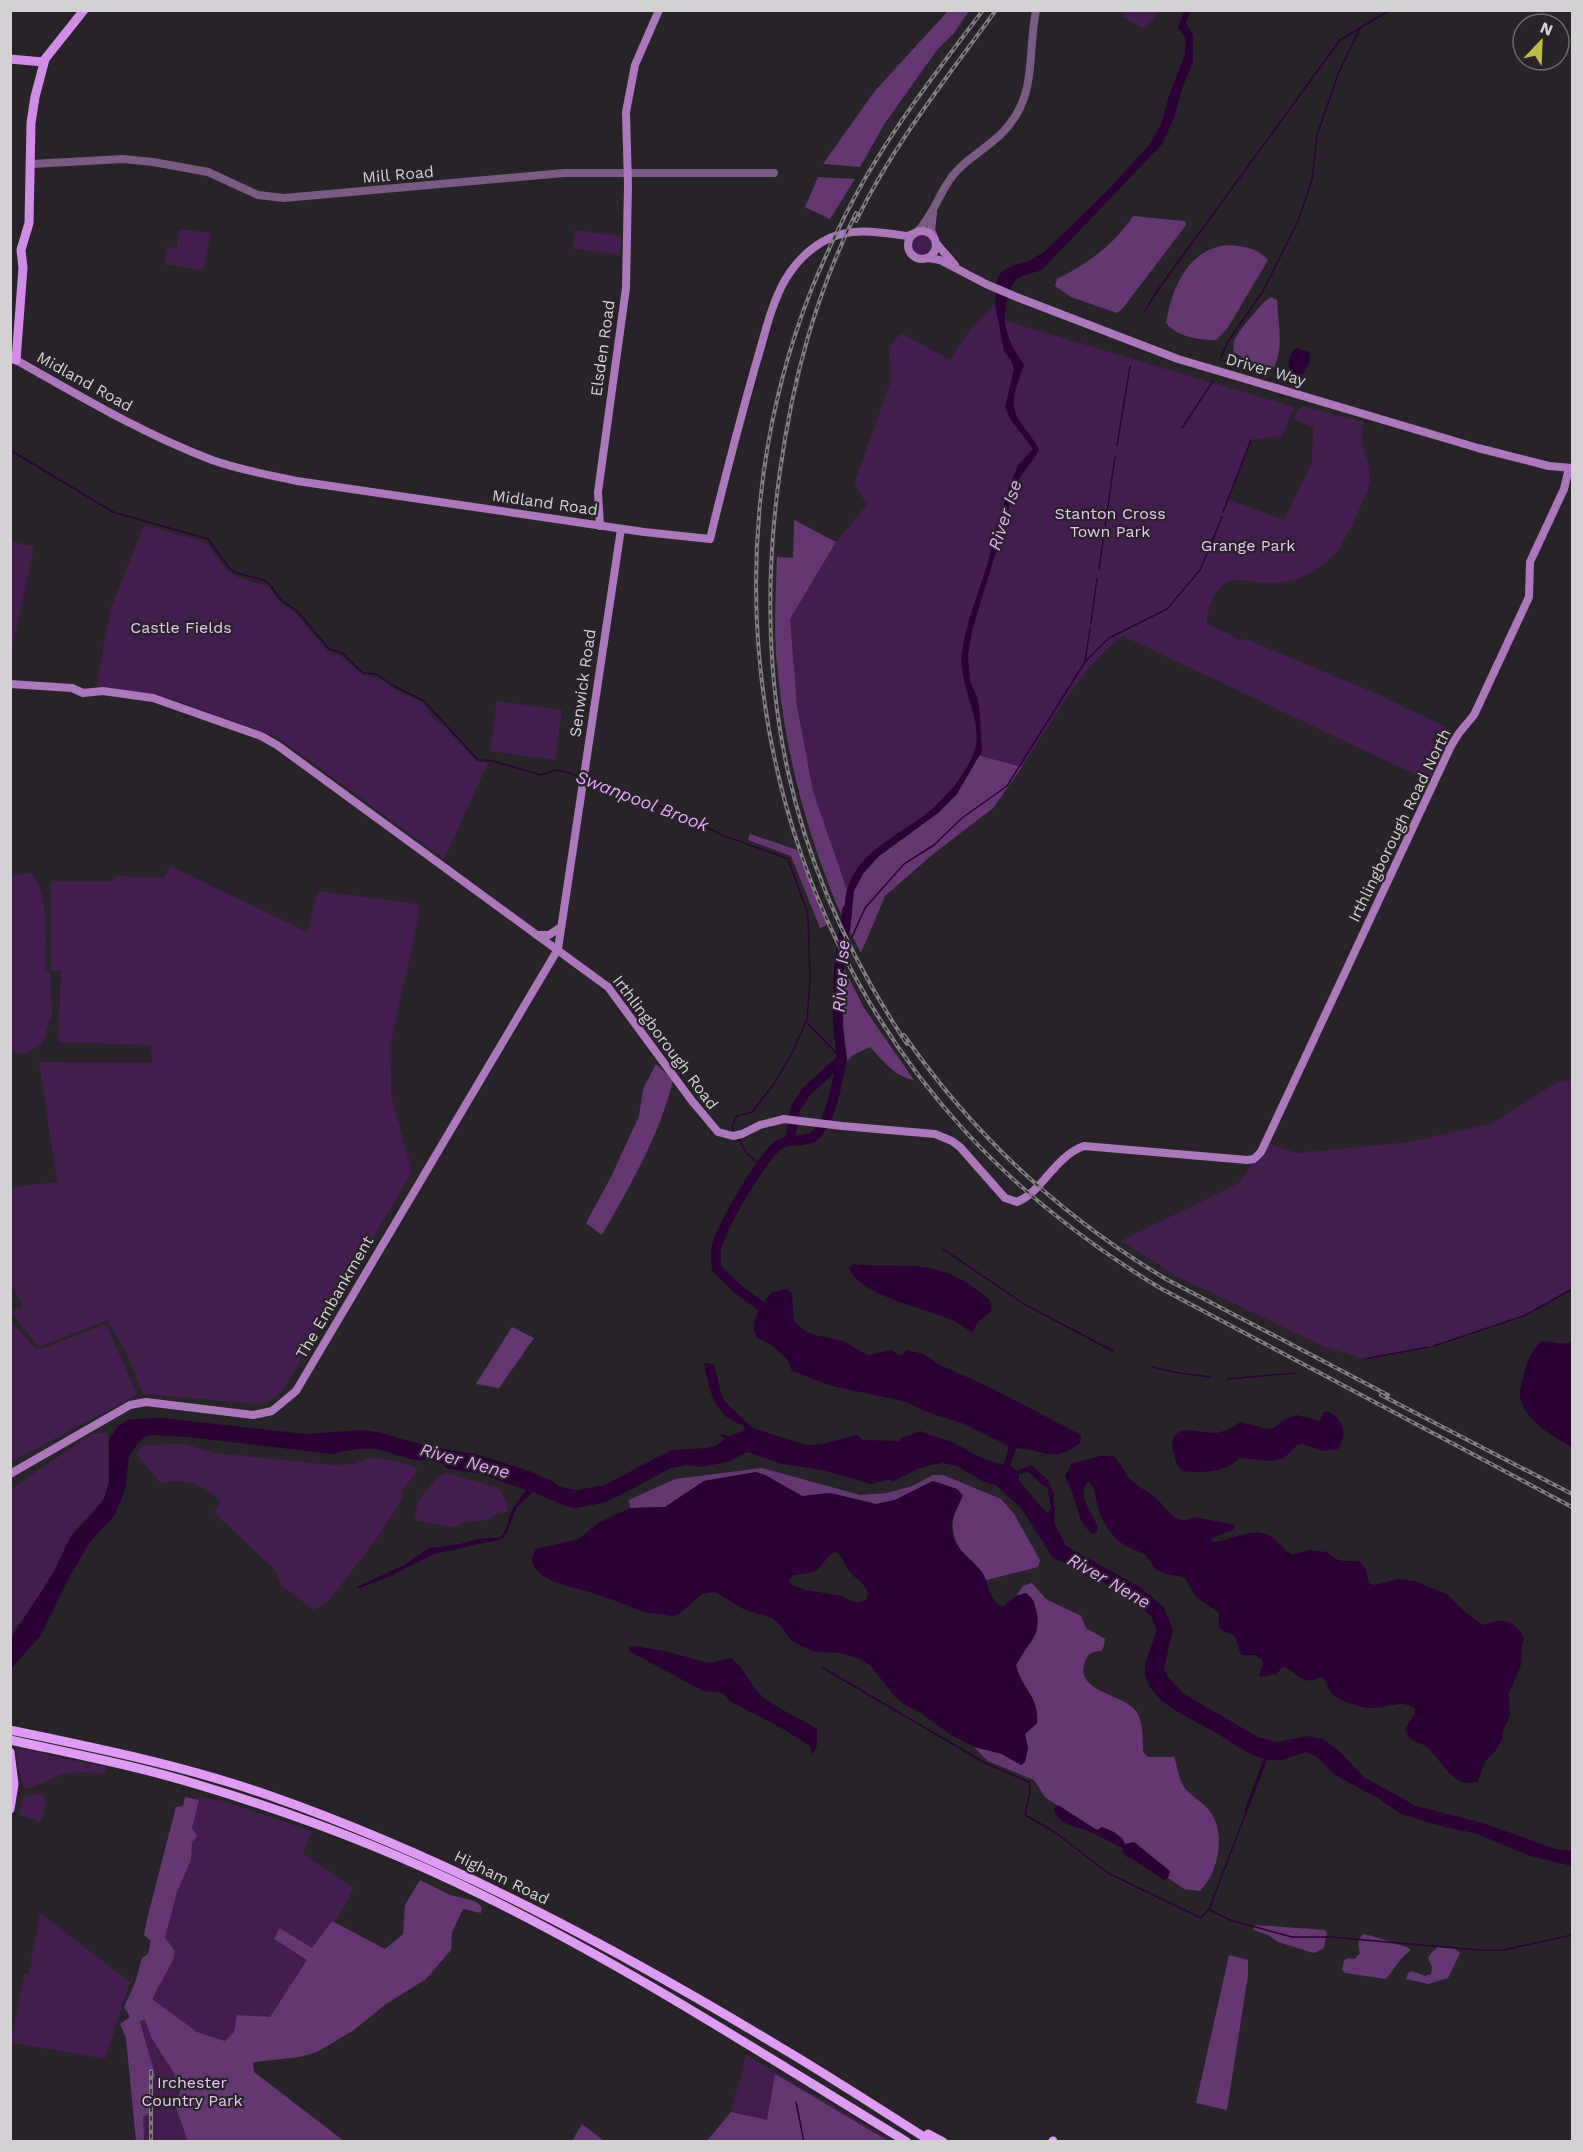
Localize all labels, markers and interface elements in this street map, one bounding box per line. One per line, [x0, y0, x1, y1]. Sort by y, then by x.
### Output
north arrow [1511, 12, 1571, 72]
text: N [1537, 18, 1556, 40]
street label: Mill Road [362, 162, 435, 187]
street label: Elsden Road [586, 299, 619, 398]
street label: Midland Road [34, 347, 136, 416]
street label: Driver Way [1224, 349, 1309, 390]
water label: River Ise [983, 477, 1026, 553]
street label: Midland Road [491, 486, 599, 519]
park label: Stanton Cross Town Park [1054, 504, 1166, 541]
park label: Grange Park [1201, 536, 1295, 555]
park label: Castle Fields [130, 618, 232, 637]
street label: Senwick Road [565, 628, 599, 738]
street label: Irthlingborough Road North [1344, 726, 1455, 925]
water label: Swanpool Brook [573, 766, 713, 836]
water label: River Ise [827, 939, 854, 1013]
street label: Irthlingborough Road [609, 971, 722, 1113]
street label: The Embankment [292, 1232, 377, 1362]
water label: River Nene [418, 1438, 512, 1483]
water label: River Nene [1064, 1548, 1154, 1613]
street label: Higham Road [451, 1846, 552, 1909]
park label: Irchester Country Park [141, 2073, 243, 2110]

